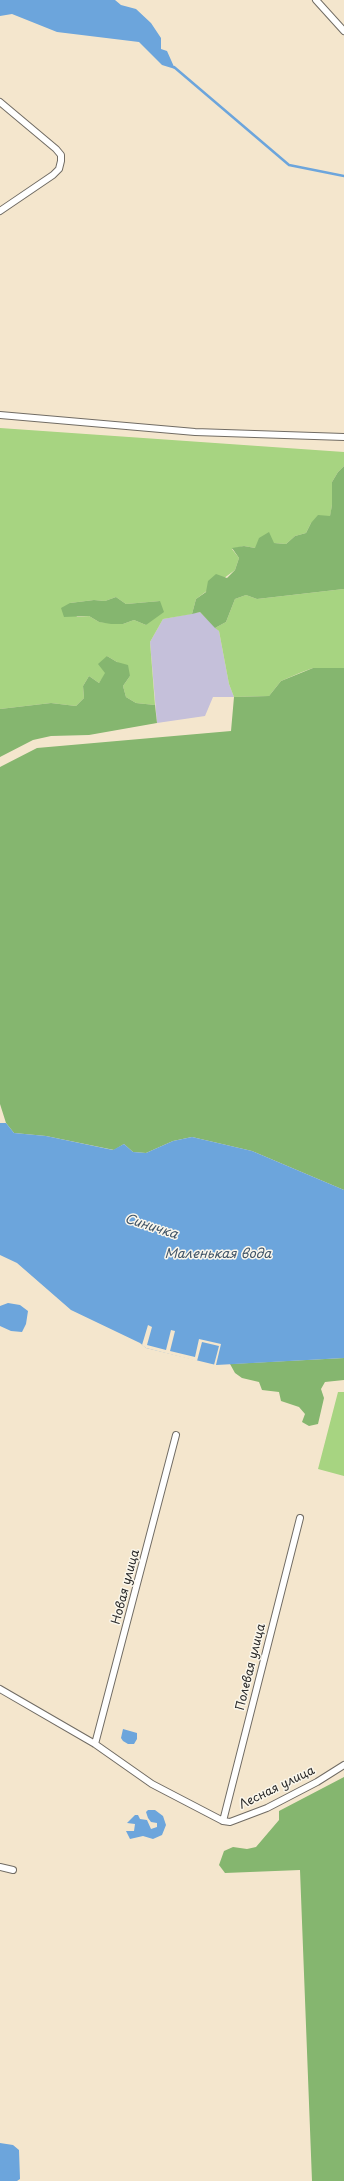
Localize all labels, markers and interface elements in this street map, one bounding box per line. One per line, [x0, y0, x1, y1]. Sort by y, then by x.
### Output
water label: Синичка [123, 1211, 179, 1243]
water label: Маленькая вода [165, 1246, 271, 1262]
street label: Новая улица [109, 1548, 143, 1626]
street label: Полевая улица [233, 1622, 269, 1712]
street label: Лесная улица [237, 1763, 317, 1813]

